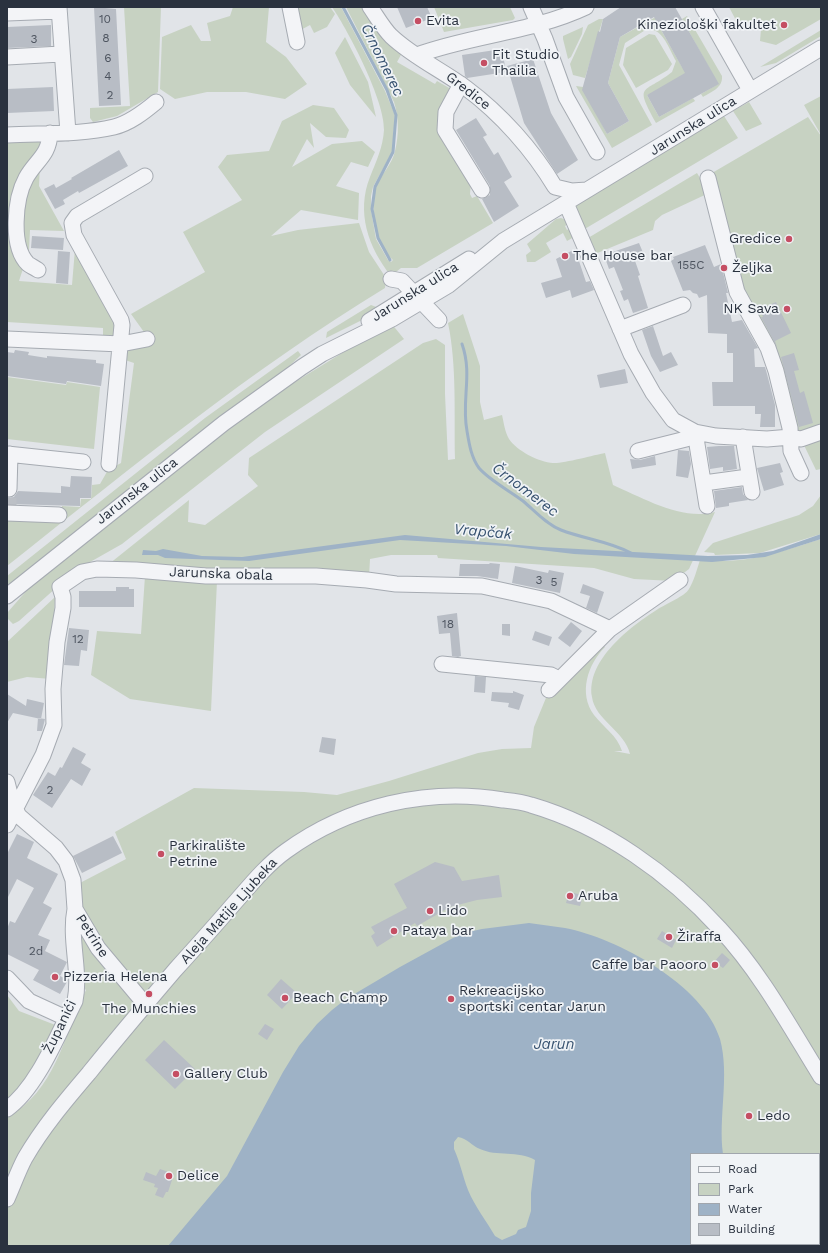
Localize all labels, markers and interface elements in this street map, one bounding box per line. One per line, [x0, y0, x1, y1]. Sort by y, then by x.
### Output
house number: 10 [99, 12, 111, 26]
place label: Evita [426, 13, 459, 29]
marker: Evita [413, 16, 423, 26]
place label: Kineziološki fakultet [637, 17, 776, 33]
marker: Kineziološki fakultet [779, 20, 789, 30]
water label: Črnomerec [357, 21, 407, 99]
house number: 8 [102, 31, 110, 45]
house number: 3 [31, 32, 37, 46]
place label: Fit Studio Thailia [492, 47, 559, 80]
house number: 6 [104, 51, 112, 65]
marker: Fit Studio Thailia [479, 58, 489, 68]
street label: Gredice [442, 68, 494, 114]
house number: 4 [104, 69, 112, 83]
house number: 2 [107, 88, 113, 102]
street label: Jarunska ulica [647, 93, 739, 159]
place label: Gredice [729, 231, 781, 247]
marker: Gredice [784, 234, 794, 244]
place label: The House bar [573, 248, 673, 264]
marker: The House bar [560, 251, 570, 261]
house number: 155C [678, 258, 704, 272]
street label: Jarunska ulica [369, 259, 461, 325]
place label: Željka [732, 260, 772, 276]
marker: Željka [719, 263, 729, 273]
place label: NK Sava [723, 301, 779, 317]
marker: NK Sava [782, 304, 792, 314]
street label: Jarunska ulica [93, 454, 181, 528]
water label: Črnomerec [488, 459, 562, 521]
water label: Vrapčak [453, 520, 513, 544]
street label: Jarunska obala [169, 564, 273, 584]
house number: 3 [536, 573, 542, 587]
house number: 5 [551, 575, 557, 589]
house number: 18 [442, 617, 454, 631]
house number: 12 [72, 632, 84, 646]
house number: 2 [47, 783, 53, 797]
place label: Parkiralište Petrine [169, 838, 246, 870]
marker: Parkiralište Petrine [156, 849, 166, 859]
street label: Aleja Matije Ljubeka [177, 854, 281, 968]
place label: Aruba [578, 888, 618, 904]
marker: Aruba [565, 891, 575, 901]
place label: Lido [438, 903, 467, 919]
marker: Lido [425, 906, 435, 916]
street label: Petrine [72, 911, 112, 961]
place label: Pataya bar [402, 923, 474, 939]
marker: Pataya bar [389, 926, 399, 936]
place label: Žiraffa [677, 929, 721, 945]
marker: Žiraffa [664, 932, 674, 942]
house number: 2d [29, 944, 43, 958]
place label: Caffe bar Paooro [592, 957, 707, 973]
marker: Caffe bar Paooro [710, 960, 720, 970]
place label: Pizzeria Helena [63, 969, 168, 985]
marker: Pizzeria Helena [50, 972, 60, 982]
place label: Rekreacijsko sportski centar Jarun [459, 983, 606, 1016]
marker: The Munchies [144, 989, 154, 999]
place label: Beach Champ [293, 990, 388, 1006]
marker: Beach Champ [280, 993, 290, 1003]
marker: Rekreacijsko sportski centar Jarun [446, 994, 456, 1004]
street label: Županići [40, 997, 80, 1057]
place label: The Munchies [102, 1001, 196, 1017]
water label: Jarun [533, 1036, 575, 1054]
place label: Gallery Club [184, 1066, 268, 1082]
marker: Gallery Club [171, 1069, 181, 1079]
place label: Ledo [757, 1108, 790, 1124]
marker: Ledo [744, 1111, 754, 1121]
legend [690, 1153, 820, 1245]
text: Road [728, 1162, 757, 1176]
place label: Delice [177, 1168, 219, 1184]
marker: Delice [164, 1171, 174, 1181]
text: Park [728, 1182, 754, 1196]
text: Water [728, 1202, 762, 1216]
text: Building [728, 1222, 775, 1236]

